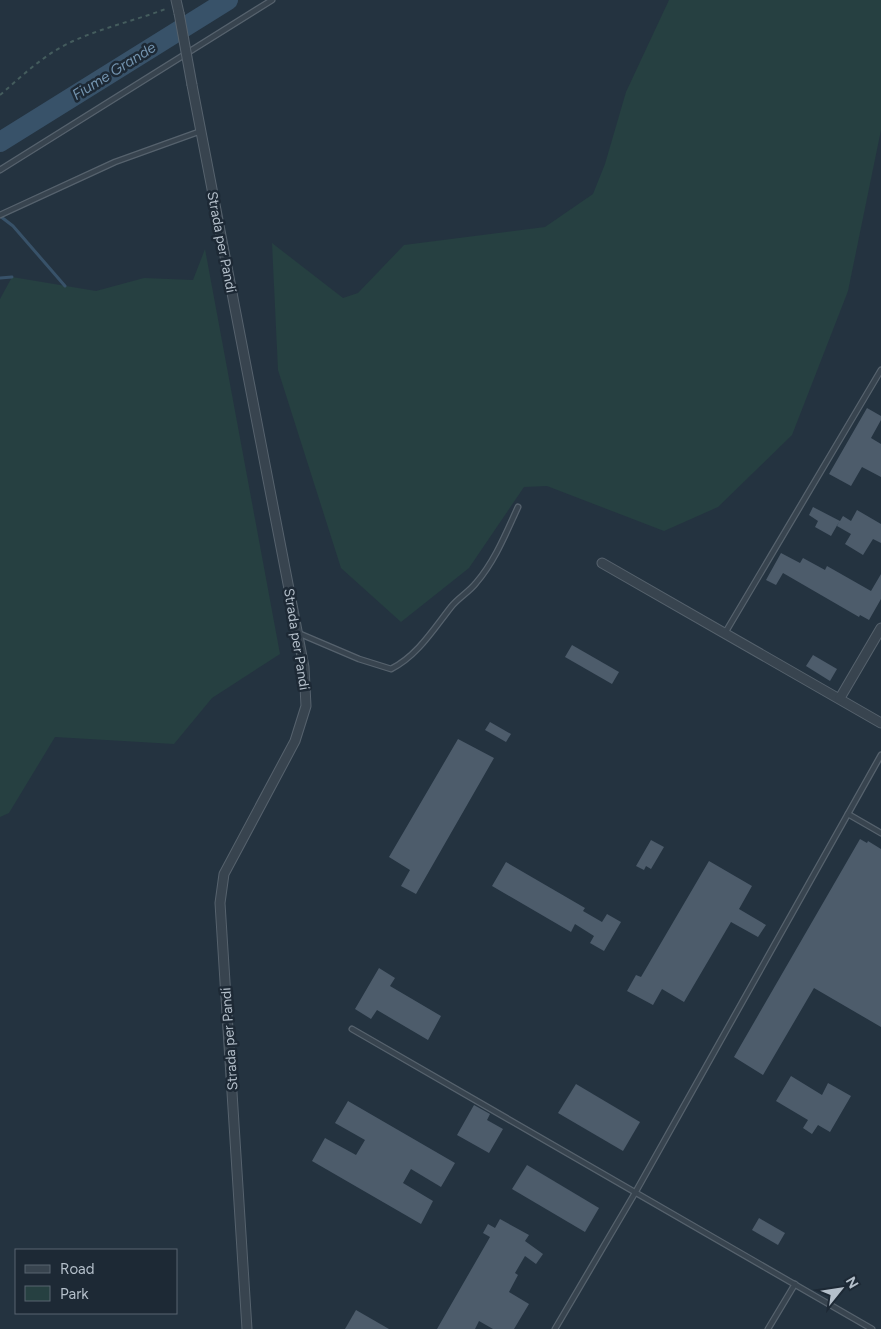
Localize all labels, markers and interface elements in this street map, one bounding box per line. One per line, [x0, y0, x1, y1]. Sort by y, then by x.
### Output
water label: Fiume Grande [69, 38, 159, 104]
street label: Strada per Pandi [203, 190, 240, 294]
street label: Strada per Pandi [280, 587, 313, 691]
street label: Strada per Pandi [217, 987, 242, 1091]
legend [15, 1249, 178, 1314]
text: Road [60, 1260, 95, 1278]
north arrow [816, 1264, 866, 1314]
text: N [842, 1274, 862, 1292]
text: Park [60, 1285, 89, 1303]

